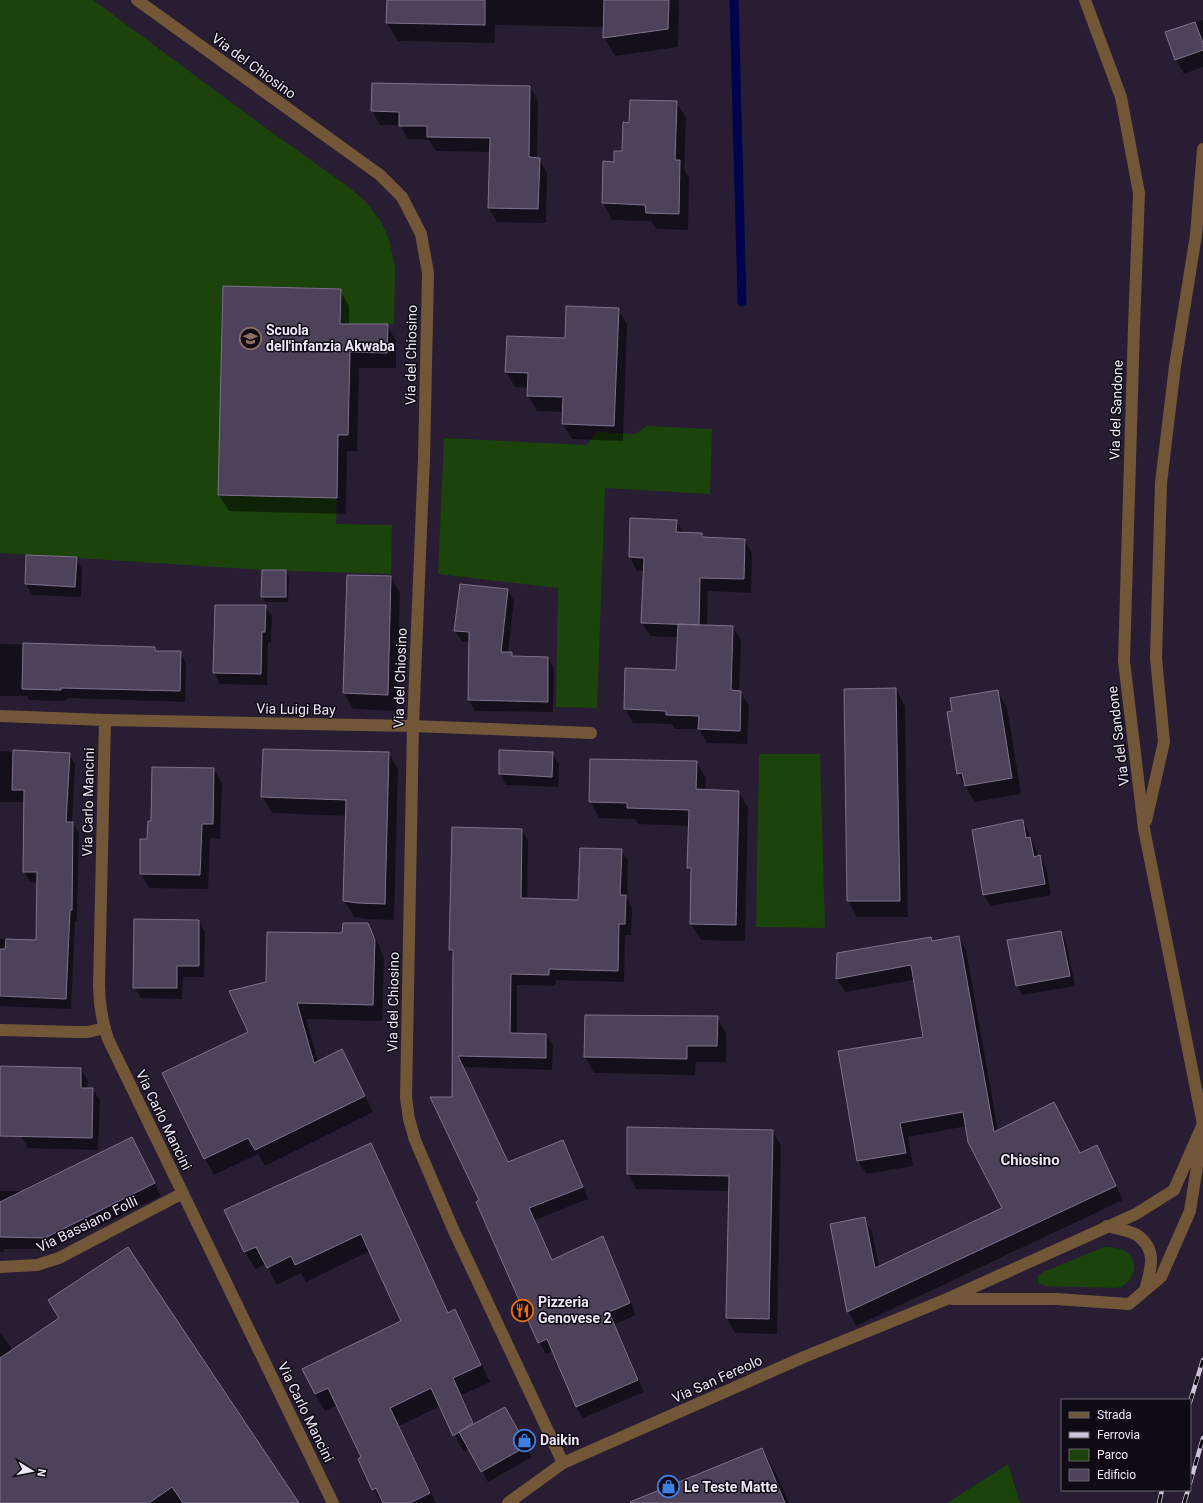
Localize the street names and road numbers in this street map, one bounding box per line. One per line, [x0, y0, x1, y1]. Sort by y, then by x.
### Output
street label: Via del Chiosino [209, 30, 299, 102]
street label: Via del Chiosino [402, 305, 420, 405]
street label: Via del Sandone [1106, 360, 1126, 460]
street label: Via del Chiosino [390, 628, 410, 728]
street label: Via del Sandone [1104, 685, 1132, 787]
street label: Via Luigi Bay [256, 700, 336, 718]
street label: Via Carlo Mancini [79, 747, 97, 857]
street label: Via del Chiosino [384, 952, 402, 1052]
street label: Via Carlo Mancini [133, 1067, 195, 1173]
street label: Via Bassiano Folli [34, 1193, 140, 1255]
street label: Via San Fereolo [669, 1352, 765, 1406]
street label: Via Carlo Mancini [275, 1359, 337, 1465]

